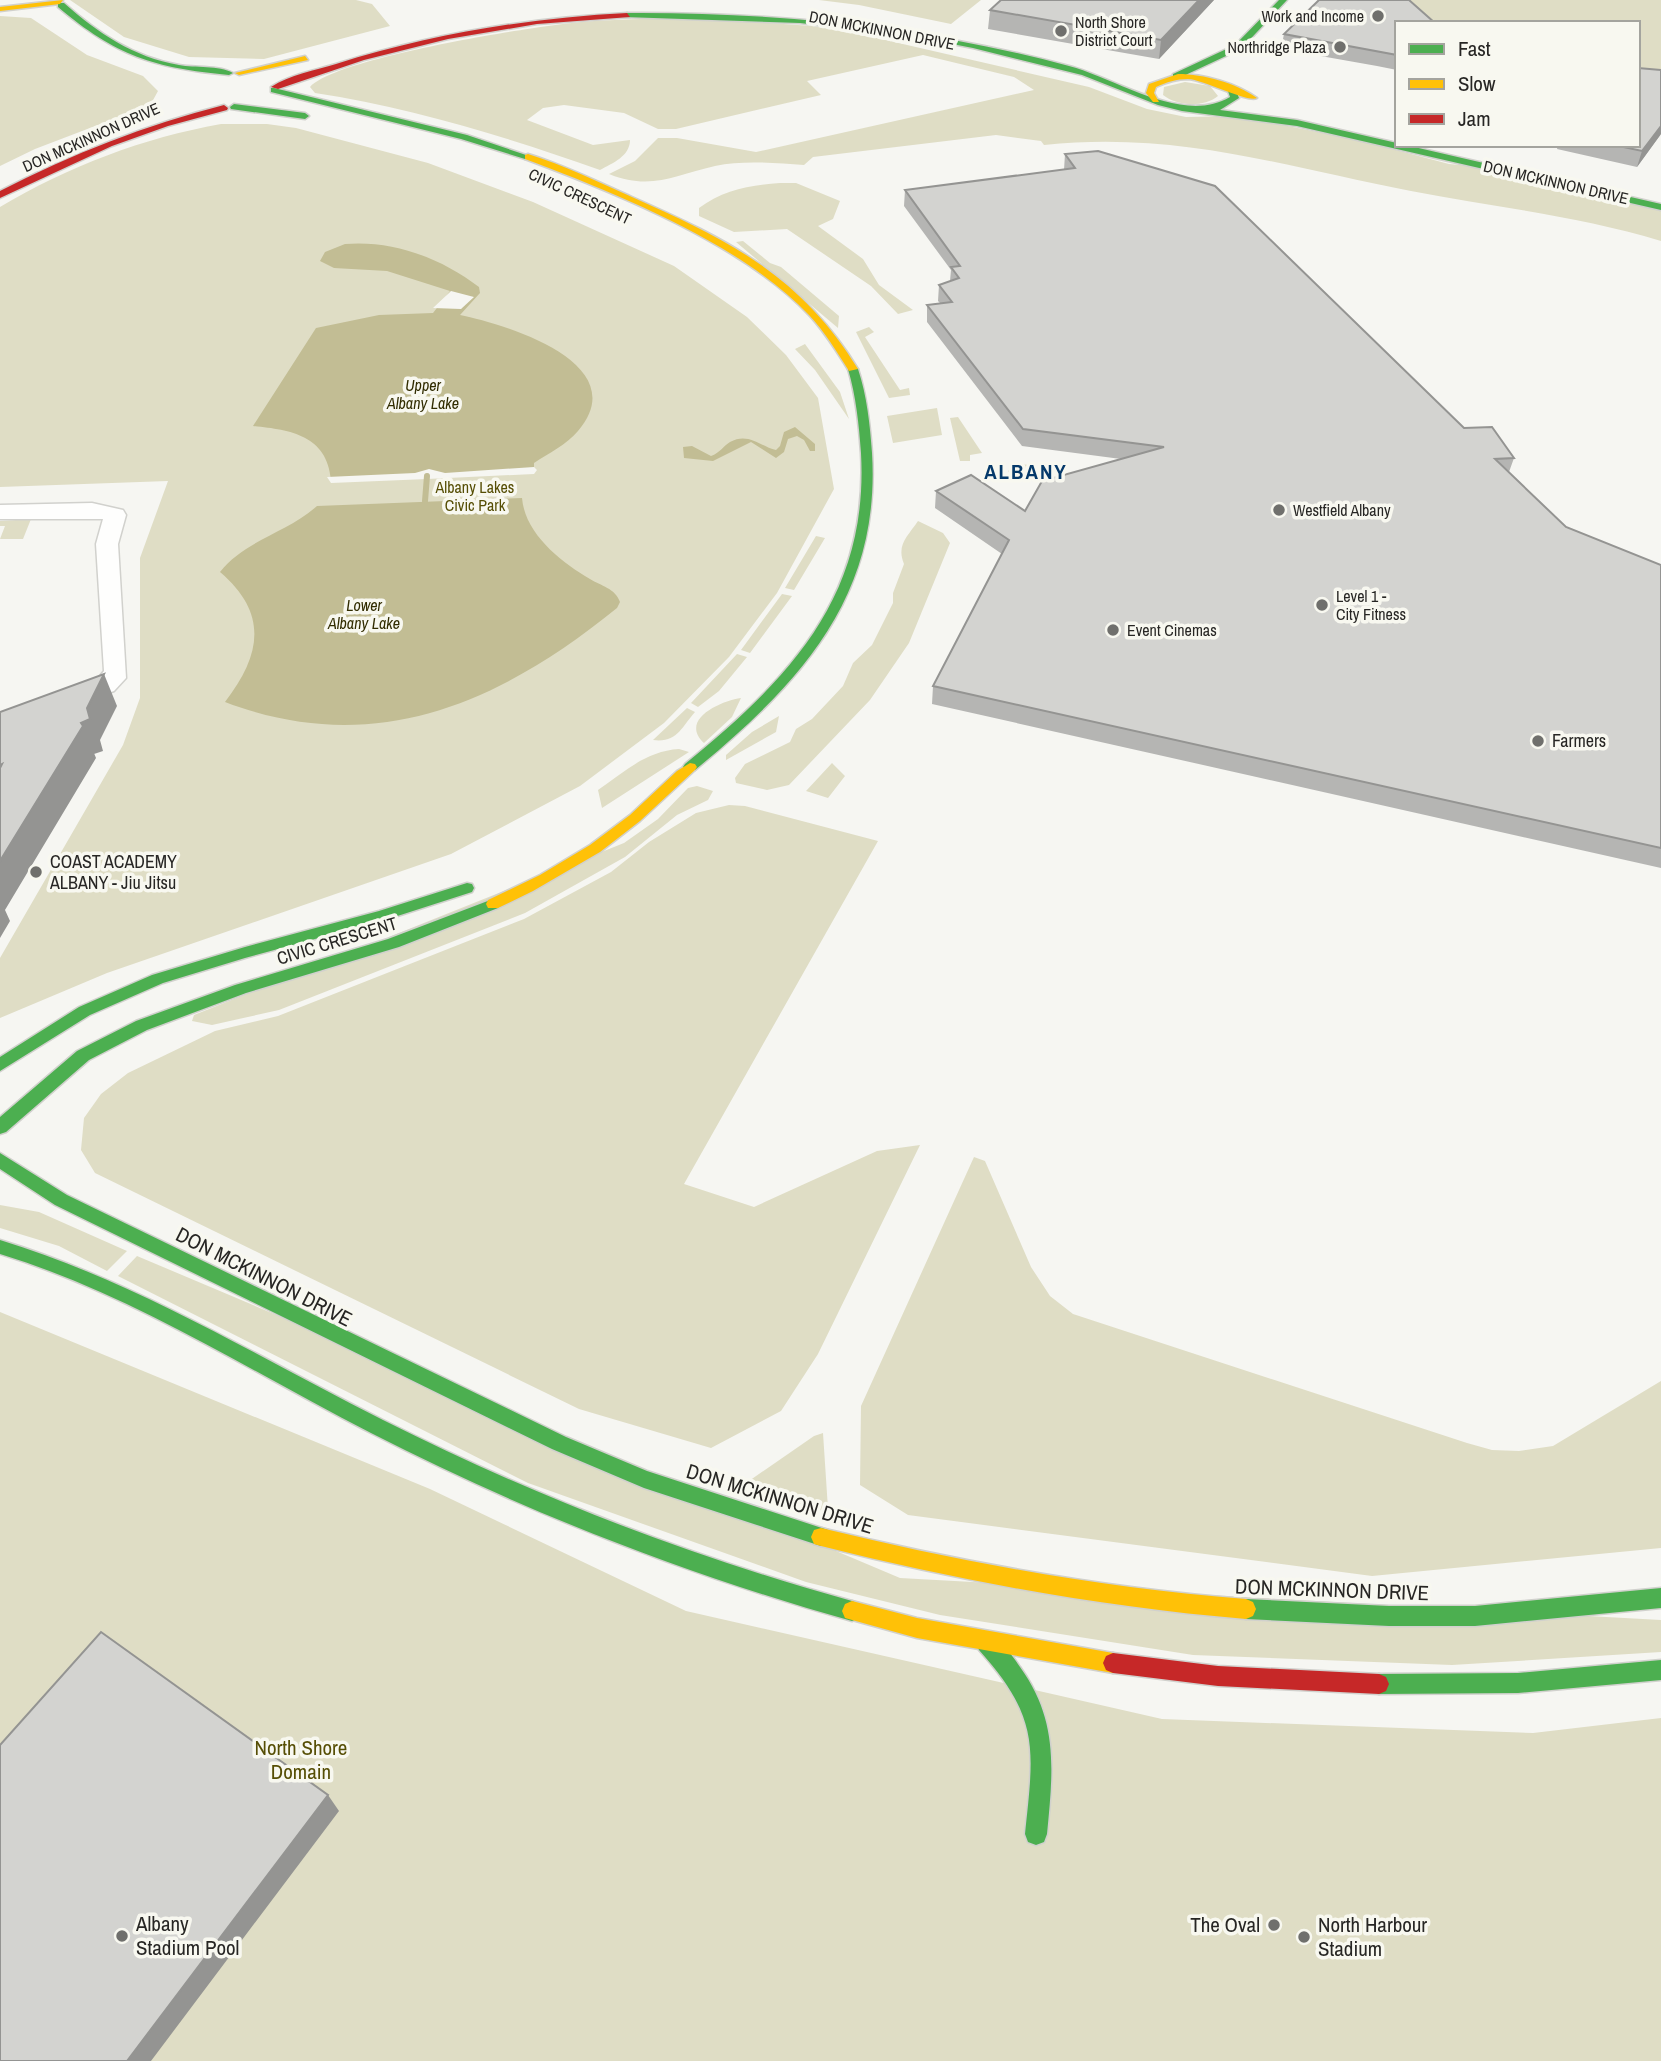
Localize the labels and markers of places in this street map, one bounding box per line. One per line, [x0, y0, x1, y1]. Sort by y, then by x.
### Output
place label: Work and Income [1261, 5, 1364, 27]
marker: Work and Income [1370, 8, 1386, 24]
place label: North Shore District Court [1075, 11, 1153, 51]
marker: North Shore District Court [1053, 23, 1069, 39]
place label: Northridge Plaza [1228, 36, 1327, 58]
marker: Northridge Plaza [1332, 39, 1348, 55]
place label: Westfield Albany [1293, 499, 1391, 521]
marker: Westfield Albany [1271, 502, 1287, 518]
place label: Level 1 - City Fitness [1336, 585, 1406, 625]
marker: Level 1 - City Fitness [1314, 597, 1330, 613]
place label: Event Cinemas [1127, 619, 1217, 641]
marker: Event Cinemas [1105, 622, 1121, 638]
place label: Farmers [1552, 728, 1606, 753]
marker: Farmers [1530, 733, 1546, 749]
place label: COAST ACADEMY ALBANY - Jiu Jitsu [49, 849, 177, 895]
marker: COAST ACADEMY ALBANY - Jiu Jitsu [28, 864, 44, 880]
place label: Albany Stadium Pool [135, 1909, 239, 1962]
place label: The Oval [1190, 1910, 1260, 1939]
place label: North Harbour Stadium [1318, 1910, 1427, 1963]
marker: The Oval [1266, 1917, 1282, 1933]
marker: Albany Stadium Pool [114, 1928, 130, 1944]
marker: North Harbour Stadium [1296, 1929, 1312, 1945]

